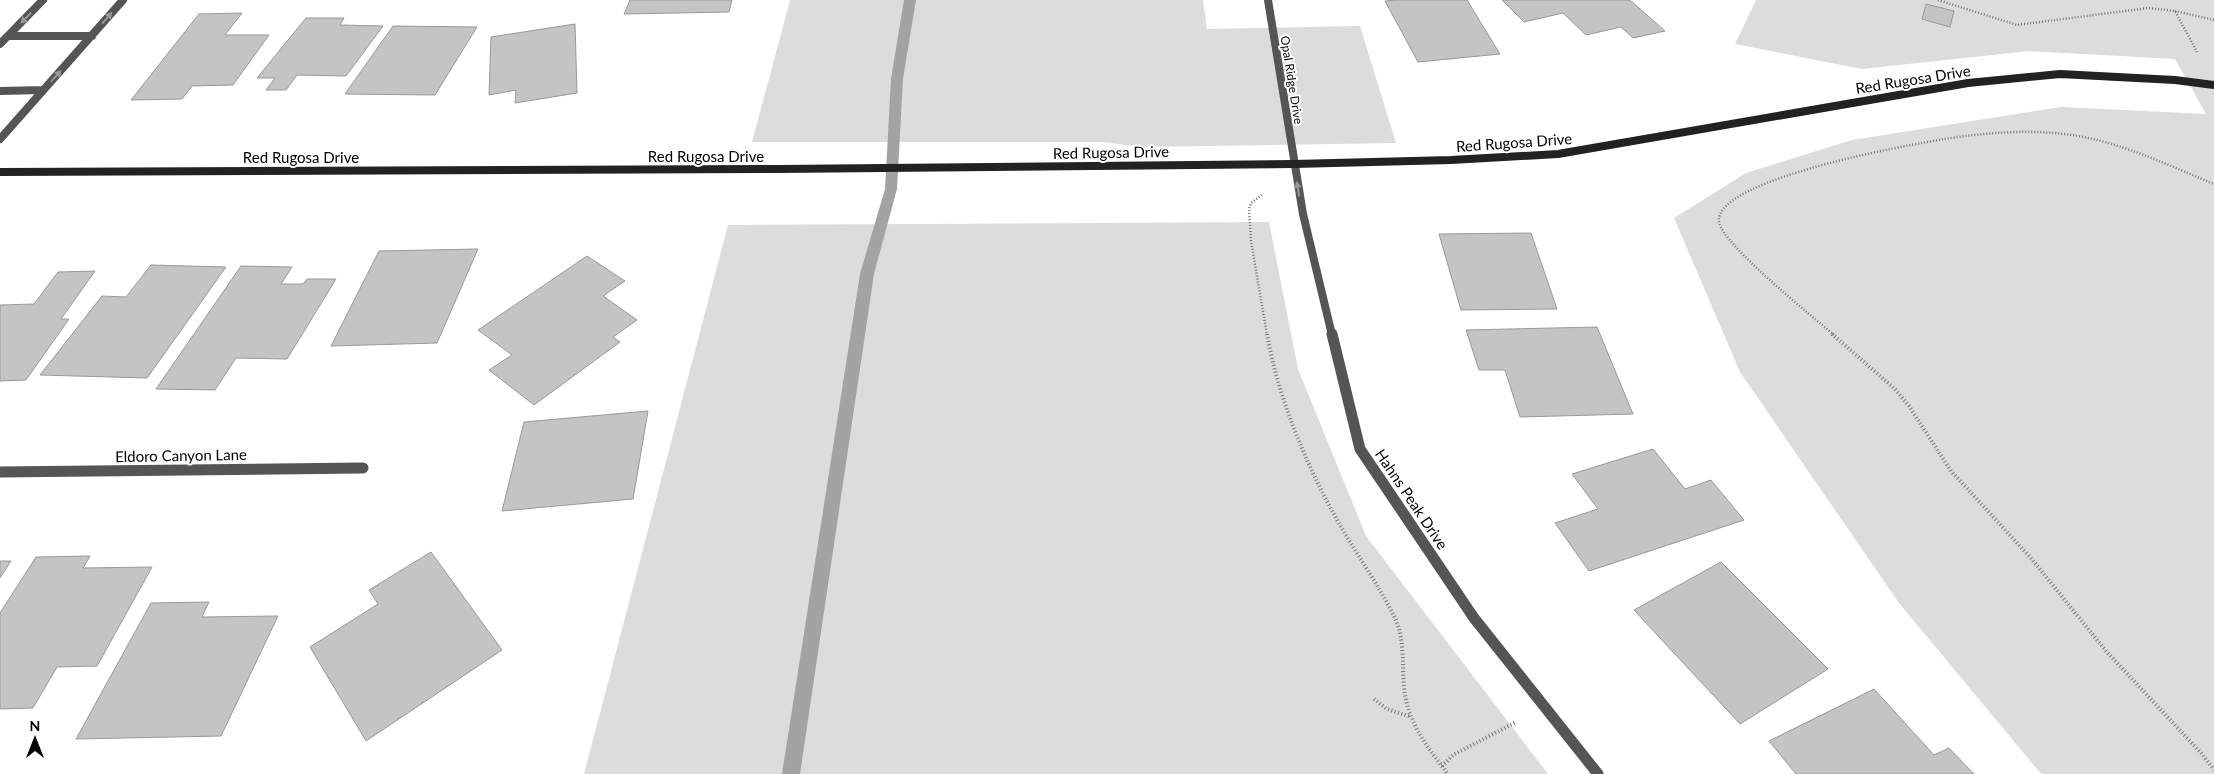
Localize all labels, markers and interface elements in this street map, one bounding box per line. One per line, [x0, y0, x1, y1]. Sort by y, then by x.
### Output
one-way arrow [102, 11, 113, 24]
one-way arrow [20, 12, 32, 24]
street label: Opal Ridge Drive [1278, 35, 1306, 125]
street label: Red Rugosa Drive [1854, 61, 1972, 97]
one-way arrow [50, 70, 61, 83]
street label: Red Rugosa Drive [1455, 129, 1573, 155]
street label: Red Rugosa Drive [1053, 142, 1169, 162]
street label: Red Rugosa Drive [648, 147, 764, 165]
street label: Red Rugosa Drive [243, 148, 359, 166]
one-way arrow [1294, 181, 1302, 197]
street label: Eldoro Canyon Lane [115, 445, 247, 465]
street label: Hahns Peak Drive [1372, 445, 1452, 553]
north arrow [10, 714, 60, 764]
text: N [30, 717, 40, 734]

